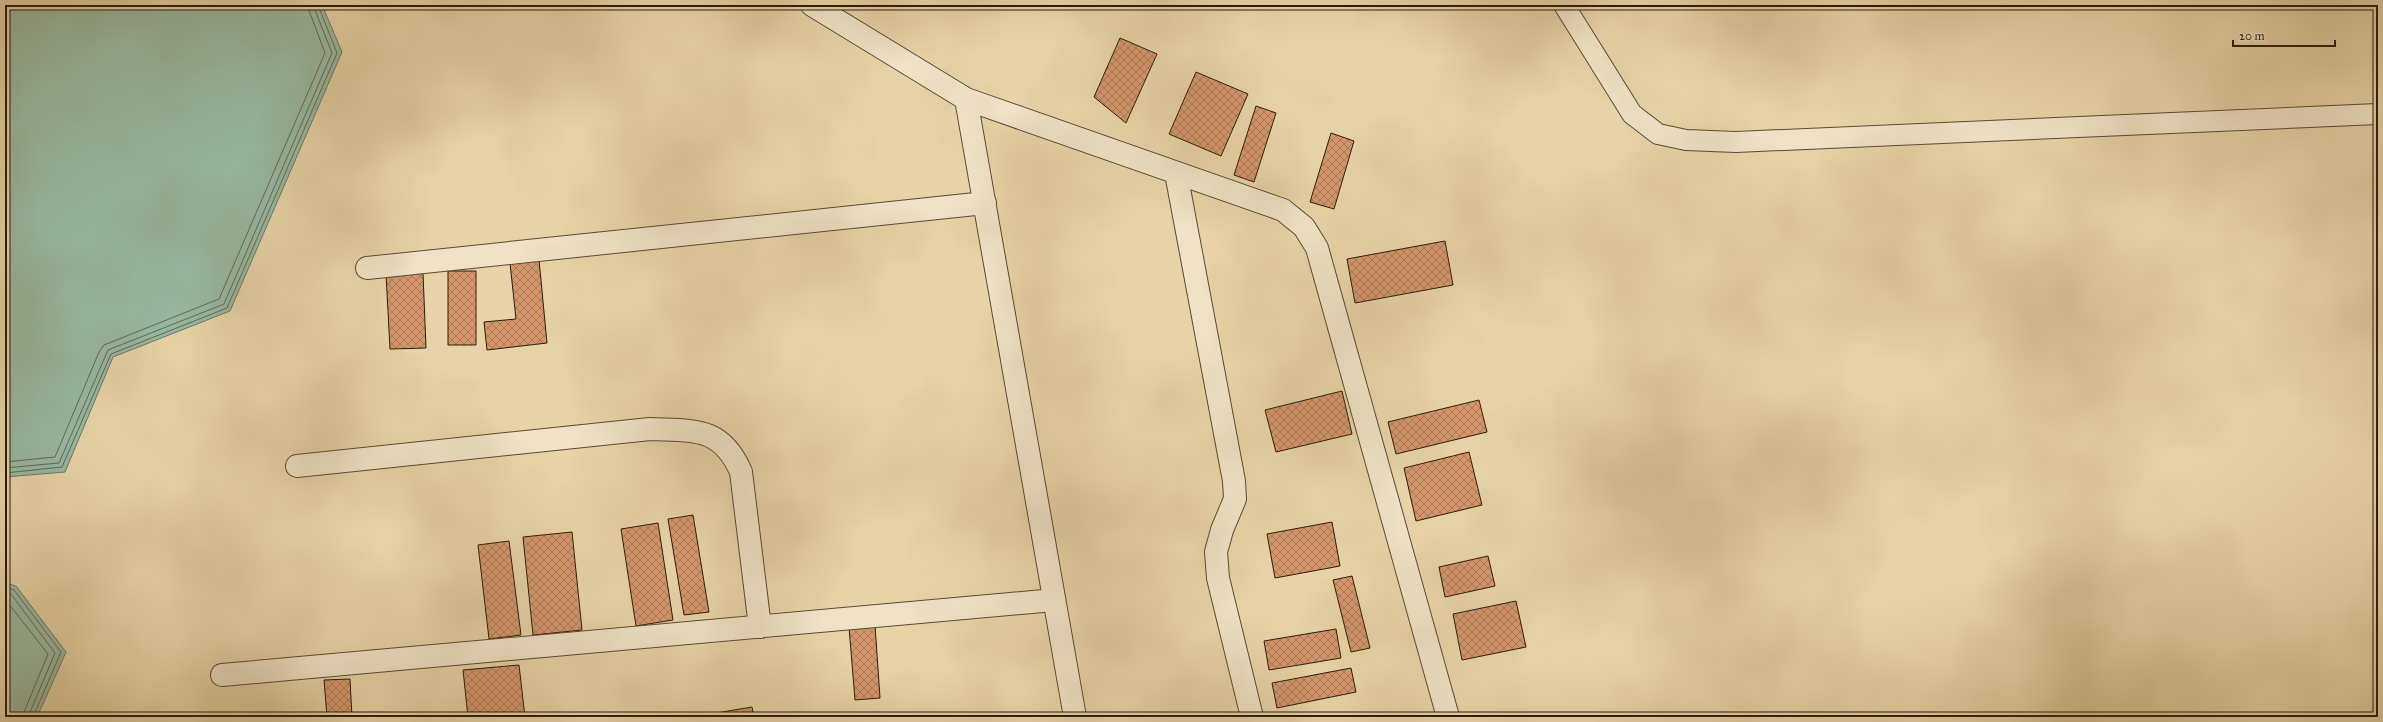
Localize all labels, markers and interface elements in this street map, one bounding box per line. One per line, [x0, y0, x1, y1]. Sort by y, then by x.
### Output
scale bar [2233, 22, 2335, 48]
text: 20 m [2239, 29, 2265, 43]

